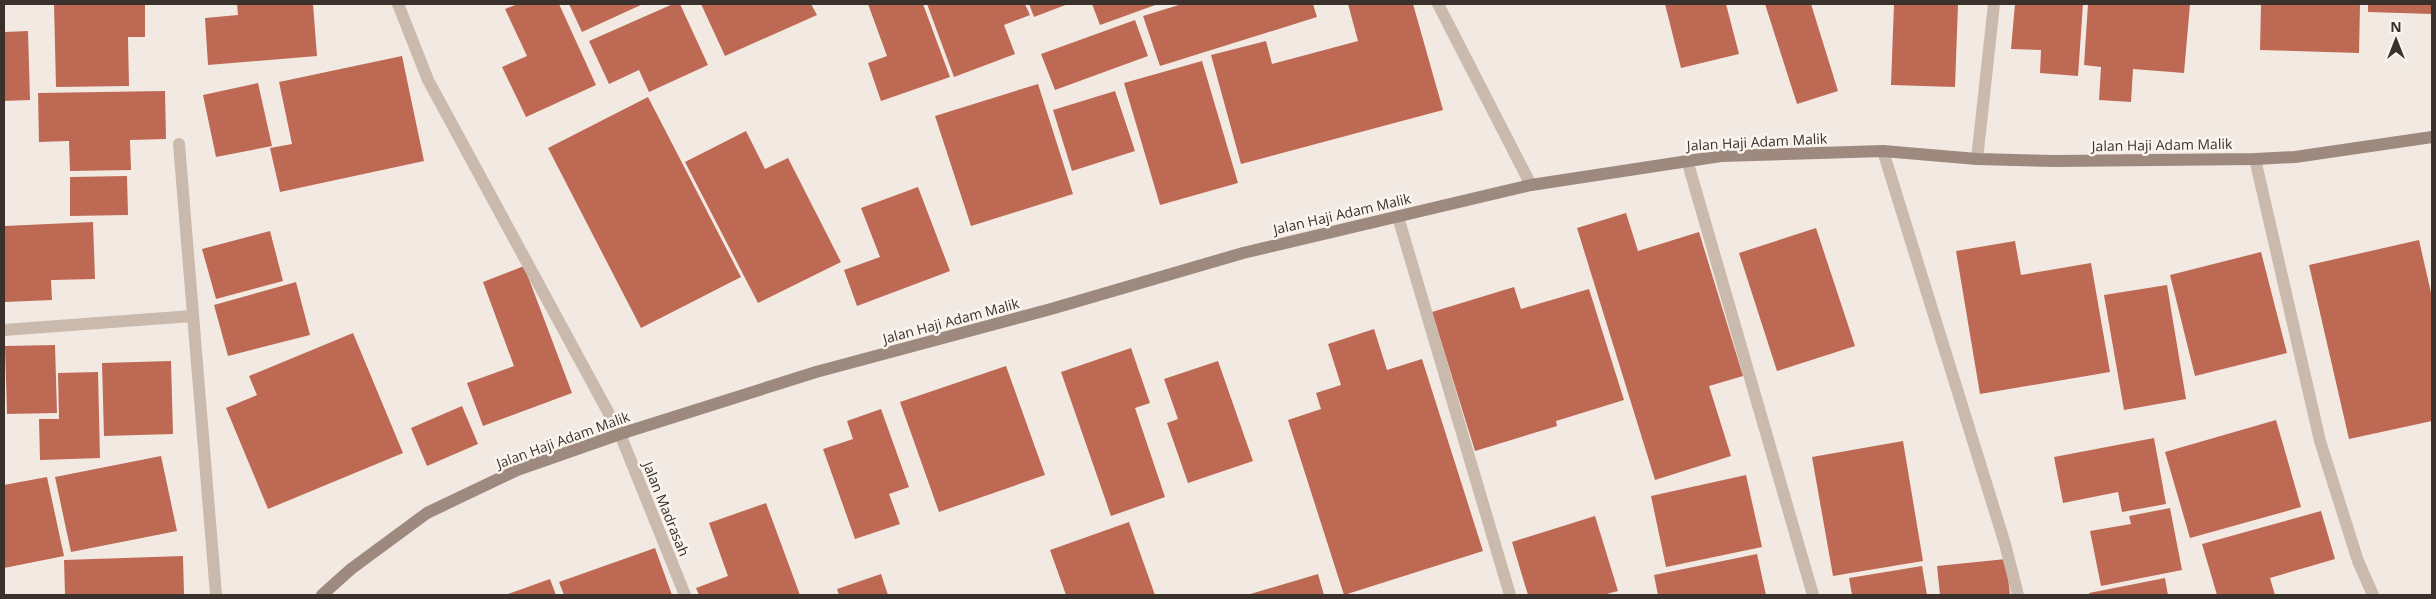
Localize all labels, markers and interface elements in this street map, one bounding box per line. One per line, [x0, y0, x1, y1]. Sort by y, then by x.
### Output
north arrow [2371, 15, 2421, 65]
text: N [2390, 17, 2402, 36]
street label: Jalan Haji Adam Malik [1684, 128, 1828, 155]
street label: Jalan Haji Adam Malik [2090, 134, 2233, 155]
street label: Jalan Haji Adam Malik [1269, 188, 1413, 239]
street label: Jalan Haji Adam Malik [879, 293, 1022, 348]
street label: Jalan Haji Adam Malik [492, 406, 633, 473]
street label: Jalan Madrasah [638, 457, 694, 559]

